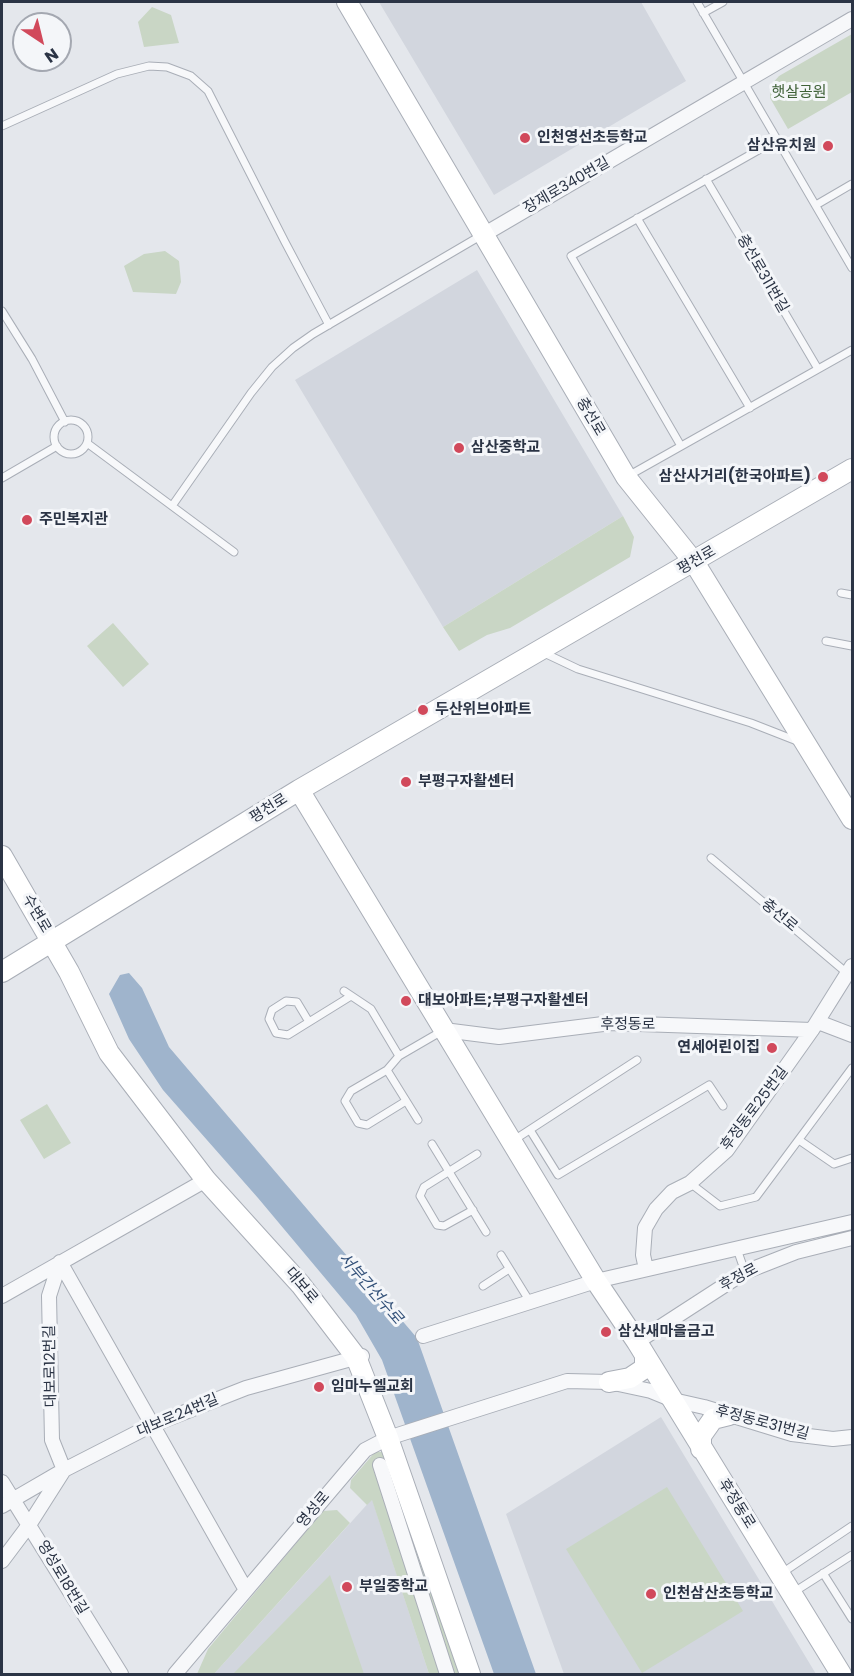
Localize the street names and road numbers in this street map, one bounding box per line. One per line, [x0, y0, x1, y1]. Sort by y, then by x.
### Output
street label: 장제로340번길 [521, 154, 613, 218]
street label: 충선로311번길 [732, 232, 792, 316]
street label: 충선로 [572, 395, 608, 439]
street label: 평천로 [675, 543, 719, 579]
street label: 평천로 [247, 790, 291, 828]
street label: 수변로 [18, 892, 54, 936]
street label: 충선로 [757, 896, 801, 936]
street label: 후정동로 [600, 1016, 656, 1034]
street label: 후정동로25번길 [717, 1063, 793, 1155]
street label: 후정로 [716, 1260, 762, 1296]
street label: 대보로 [281, 1264, 321, 1308]
street label: 대보로12번길 [41, 1325, 61, 1407]
street label: 대보로24번길 [134, 1391, 222, 1441]
street label: 후정동로31번길 [713, 1402, 811, 1444]
street label: 후정동로 [714, 1476, 758, 1532]
street label: 영성로 [294, 1488, 334, 1532]
street label: 영성로18번길 [33, 1538, 91, 1618]

